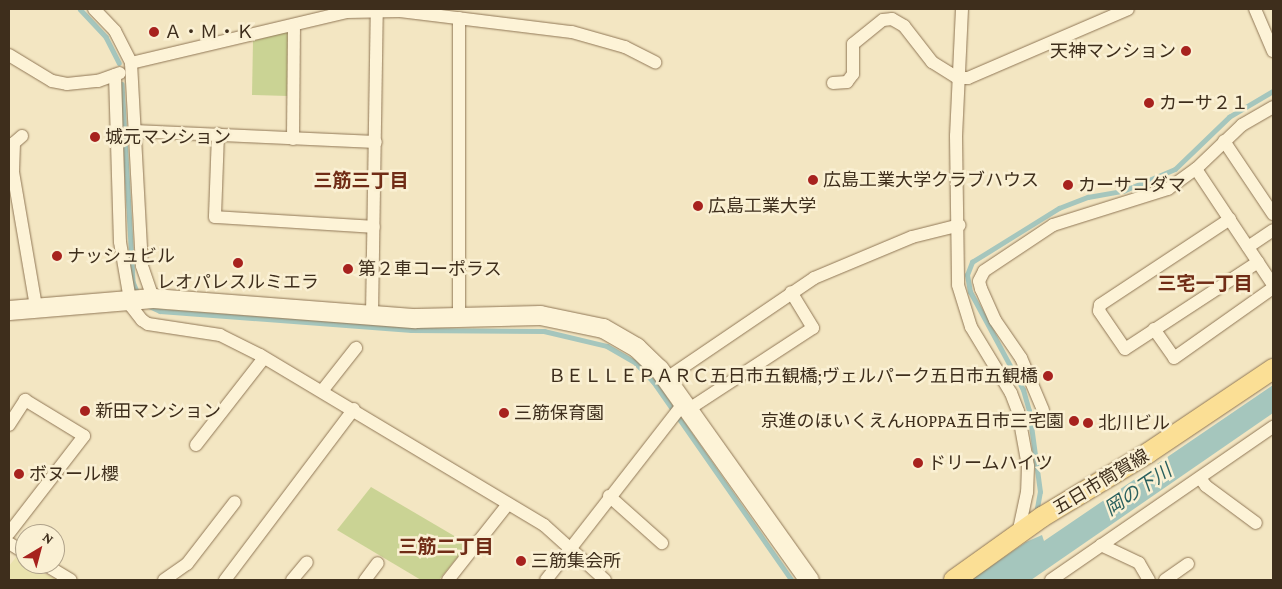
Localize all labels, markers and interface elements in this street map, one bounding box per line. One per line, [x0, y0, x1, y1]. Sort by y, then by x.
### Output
place label: Ａ・Ｍ・Ｋ [164, 21, 254, 43]
marker: Ａ・Ｍ・Ｋ [148, 26, 160, 38]
place label: 天神マンション [1050, 40, 1176, 62]
marker: 天神マンション [1180, 45, 1192, 57]
place label: カーサ２１ [1159, 92, 1249, 114]
marker: カーサ２１ [1143, 97, 1155, 109]
place label: 城元マンション [105, 126, 231, 148]
marker: 城元マンション [89, 131, 101, 143]
place label: 広島工業大学クラブハウス [823, 169, 1039, 191]
district label: 三筋三丁目 [314, 170, 408, 192]
marker: 広島工業大学クラブハウス [807, 174, 819, 186]
place label: カーサコダマ [1078, 174, 1186, 196]
marker: カーサコダマ [1062, 179, 1074, 191]
place label: 広島工業大学 [708, 195, 816, 217]
marker: 広島工業大学 [692, 200, 704, 212]
place label: ナッシュビル [67, 245, 175, 267]
marker: ナッシュビル [51, 250, 63, 262]
marker: レオパレスルミエラ [232, 257, 244, 269]
place label: 第２車コーポラス [358, 258, 502, 280]
marker: 第２車コーポラス [342, 263, 354, 275]
place label: レオパレスルミエラ [157, 271, 319, 293]
district label: 三宅一丁目 [1158, 273, 1252, 295]
place label: ＢＥＬＬＥＰＡＲＣ五日市五観橋;ヴェルパーク五日市五観橋 [548, 365, 1038, 387]
marker: ＢＥＬＬＥＰＡＲＣ五日市五観橋;ヴェルパーク五日市五観橋 [1042, 370, 1054, 382]
place label: 新田マンション [95, 400, 221, 422]
place label: 三筋保育園 [514, 402, 604, 424]
marker: 新田マンション [79, 405, 91, 417]
marker: 三筋保育園 [498, 407, 510, 419]
place label: 京進のほいくえんHOPPA五日市三宅園 [760, 410, 1064, 432]
place label: 北川ビル [1098, 412, 1170, 434]
marker: 京進のほいくえんHOPPA五日市三宅園 [1068, 415, 1080, 427]
marker: 北川ビル [1082, 417, 1094, 429]
street label: 五日市筒賀線 [1049, 445, 1153, 519]
place label: ドリームハイツ [928, 452, 1054, 474]
marker: ドリームハイツ [912, 457, 924, 469]
water label: 岡の下川 [1100, 459, 1176, 521]
place label: ボヌール櫻 [29, 463, 119, 485]
marker: ボヌール櫻 [13, 468, 25, 480]
north arrow [15, 524, 65, 574]
text: N [40, 529, 57, 547]
district label: 三筋二丁目 [399, 536, 493, 558]
place label: 三筋集会所 [531, 550, 621, 572]
marker: 三筋集会所 [515, 555, 527, 567]

